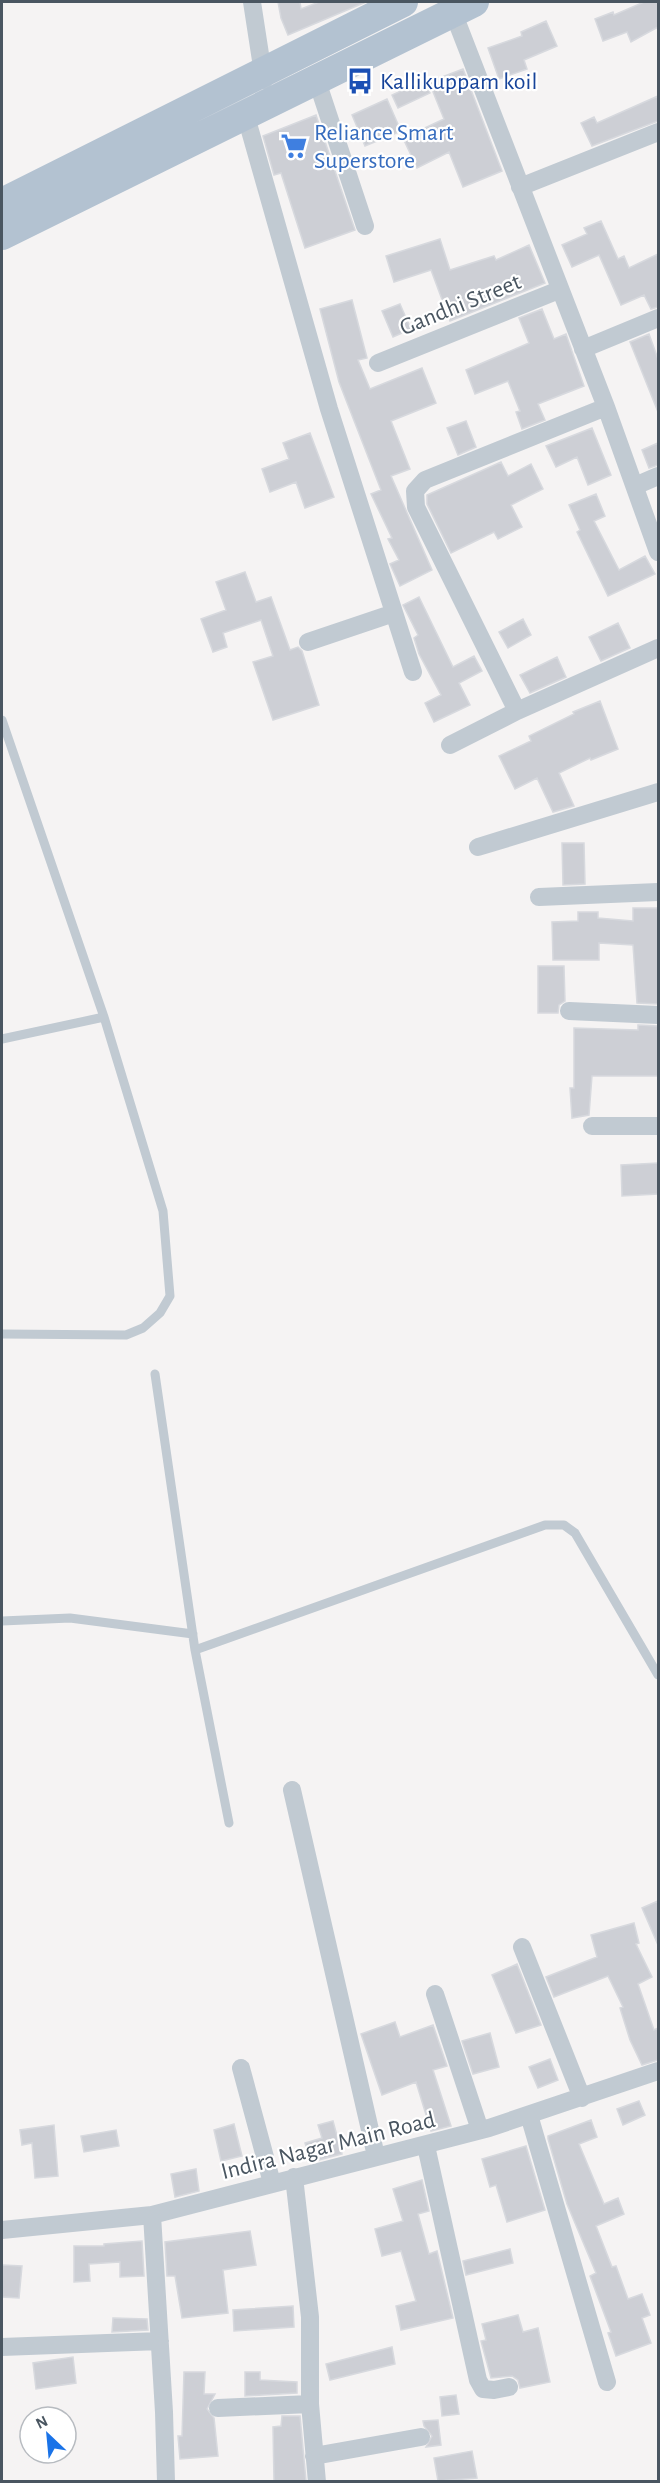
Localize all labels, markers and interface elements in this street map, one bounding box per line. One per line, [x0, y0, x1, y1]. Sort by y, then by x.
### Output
bus stop icon: Kallikuppam koil [345, 66, 375, 96]
place label: Kallikuppam koil [380, 70, 537, 94]
place label: Reliance Smart Superstore [314, 121, 454, 173]
supermarket icon: Reliance Smart Superstore [279, 131, 309, 161]
street label: Gandhi Street [396, 270, 525, 340]
street label: Indira Nagar Main Road [219, 2108, 438, 2184]
north arrow [18, 2405, 78, 2465]
text: N [33, 2413, 50, 2432]

